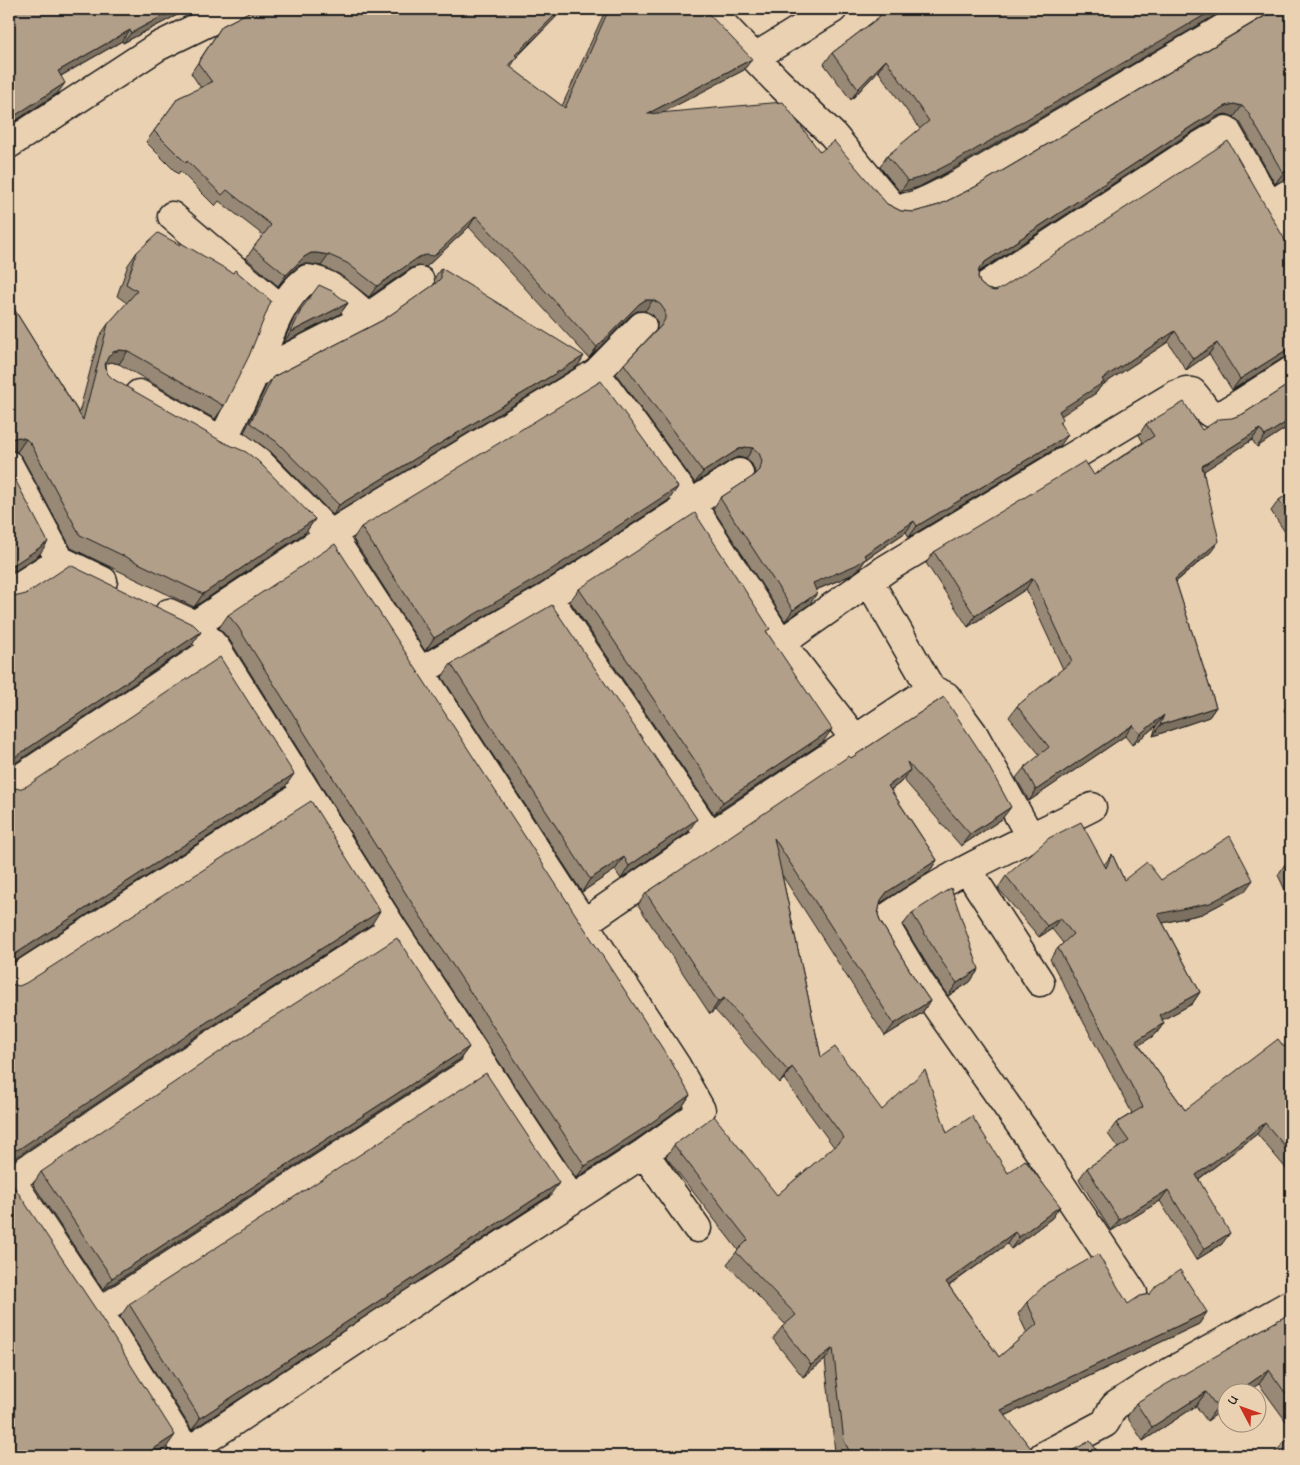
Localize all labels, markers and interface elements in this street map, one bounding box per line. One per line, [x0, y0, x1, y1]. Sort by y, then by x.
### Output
north arrow [1218, 1382, 1268, 1432]
text: U [1222, 1390, 1244, 1411]

